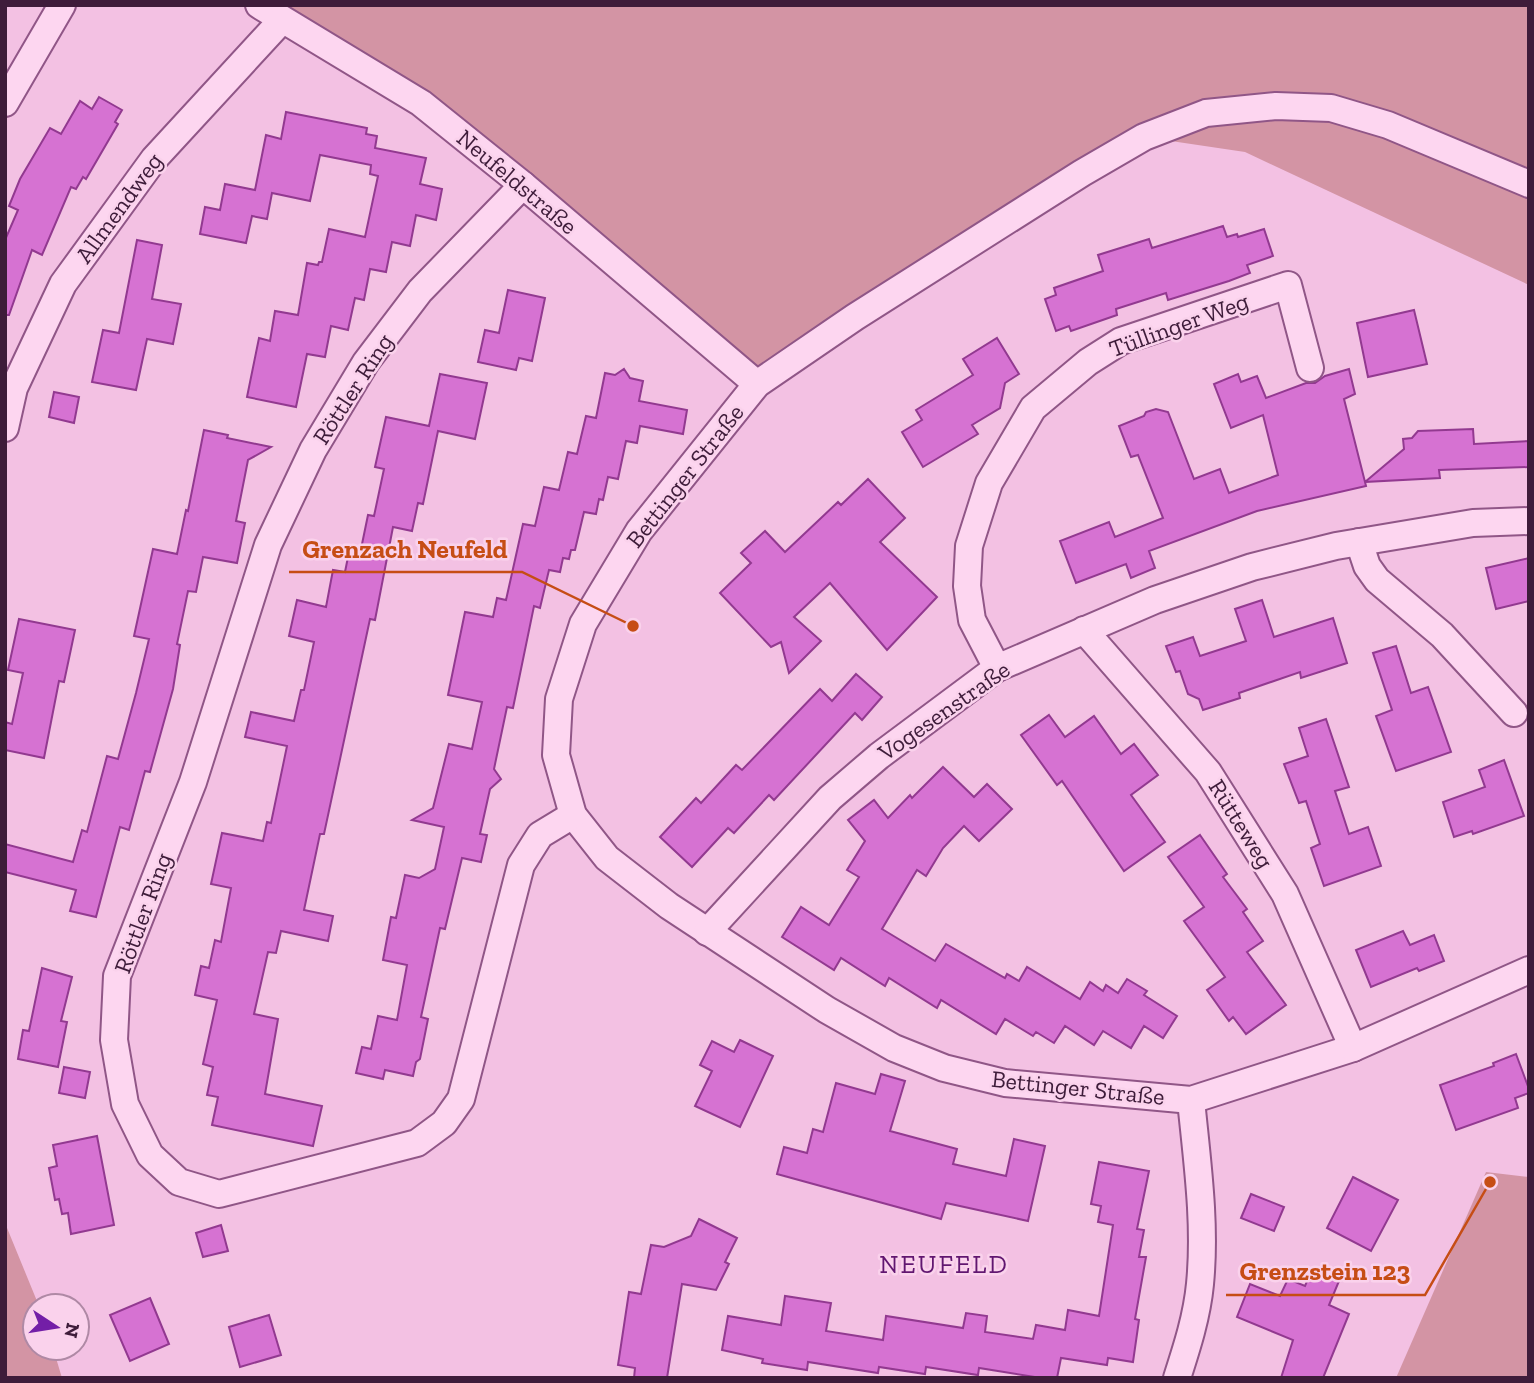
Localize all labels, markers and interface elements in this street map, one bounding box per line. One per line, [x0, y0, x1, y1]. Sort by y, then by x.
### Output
street label: Neufeldstraße [451, 123, 583, 240]
street label: Allmendweg [69, 147, 168, 269]
street label: Tüllinger Weg [1105, 286, 1252, 363]
street label: Röttler Ring [306, 328, 399, 449]
street label: Bettinger Straße [620, 398, 750, 553]
callout: Grenzach Neufeld [289, 525, 522, 572]
text: Grenzach Neufeld [302, 533, 508, 565]
street label: Vogesenstraße [871, 654, 1015, 767]
street label: Rütteweg [1203, 774, 1280, 874]
street label: Röttler Ring [107, 849, 178, 977]
street label: Bettinger Straße [990, 1064, 1166, 1111]
district label: NEUFELD [879, 1248, 1009, 1280]
callout: Grenzstein 123 [1226, 1248, 1425, 1295]
text: Grenzstein 123 [1240, 1255, 1411, 1287]
north arrow [21, 1292, 91, 1362]
text: N [59, 1321, 85, 1340]

